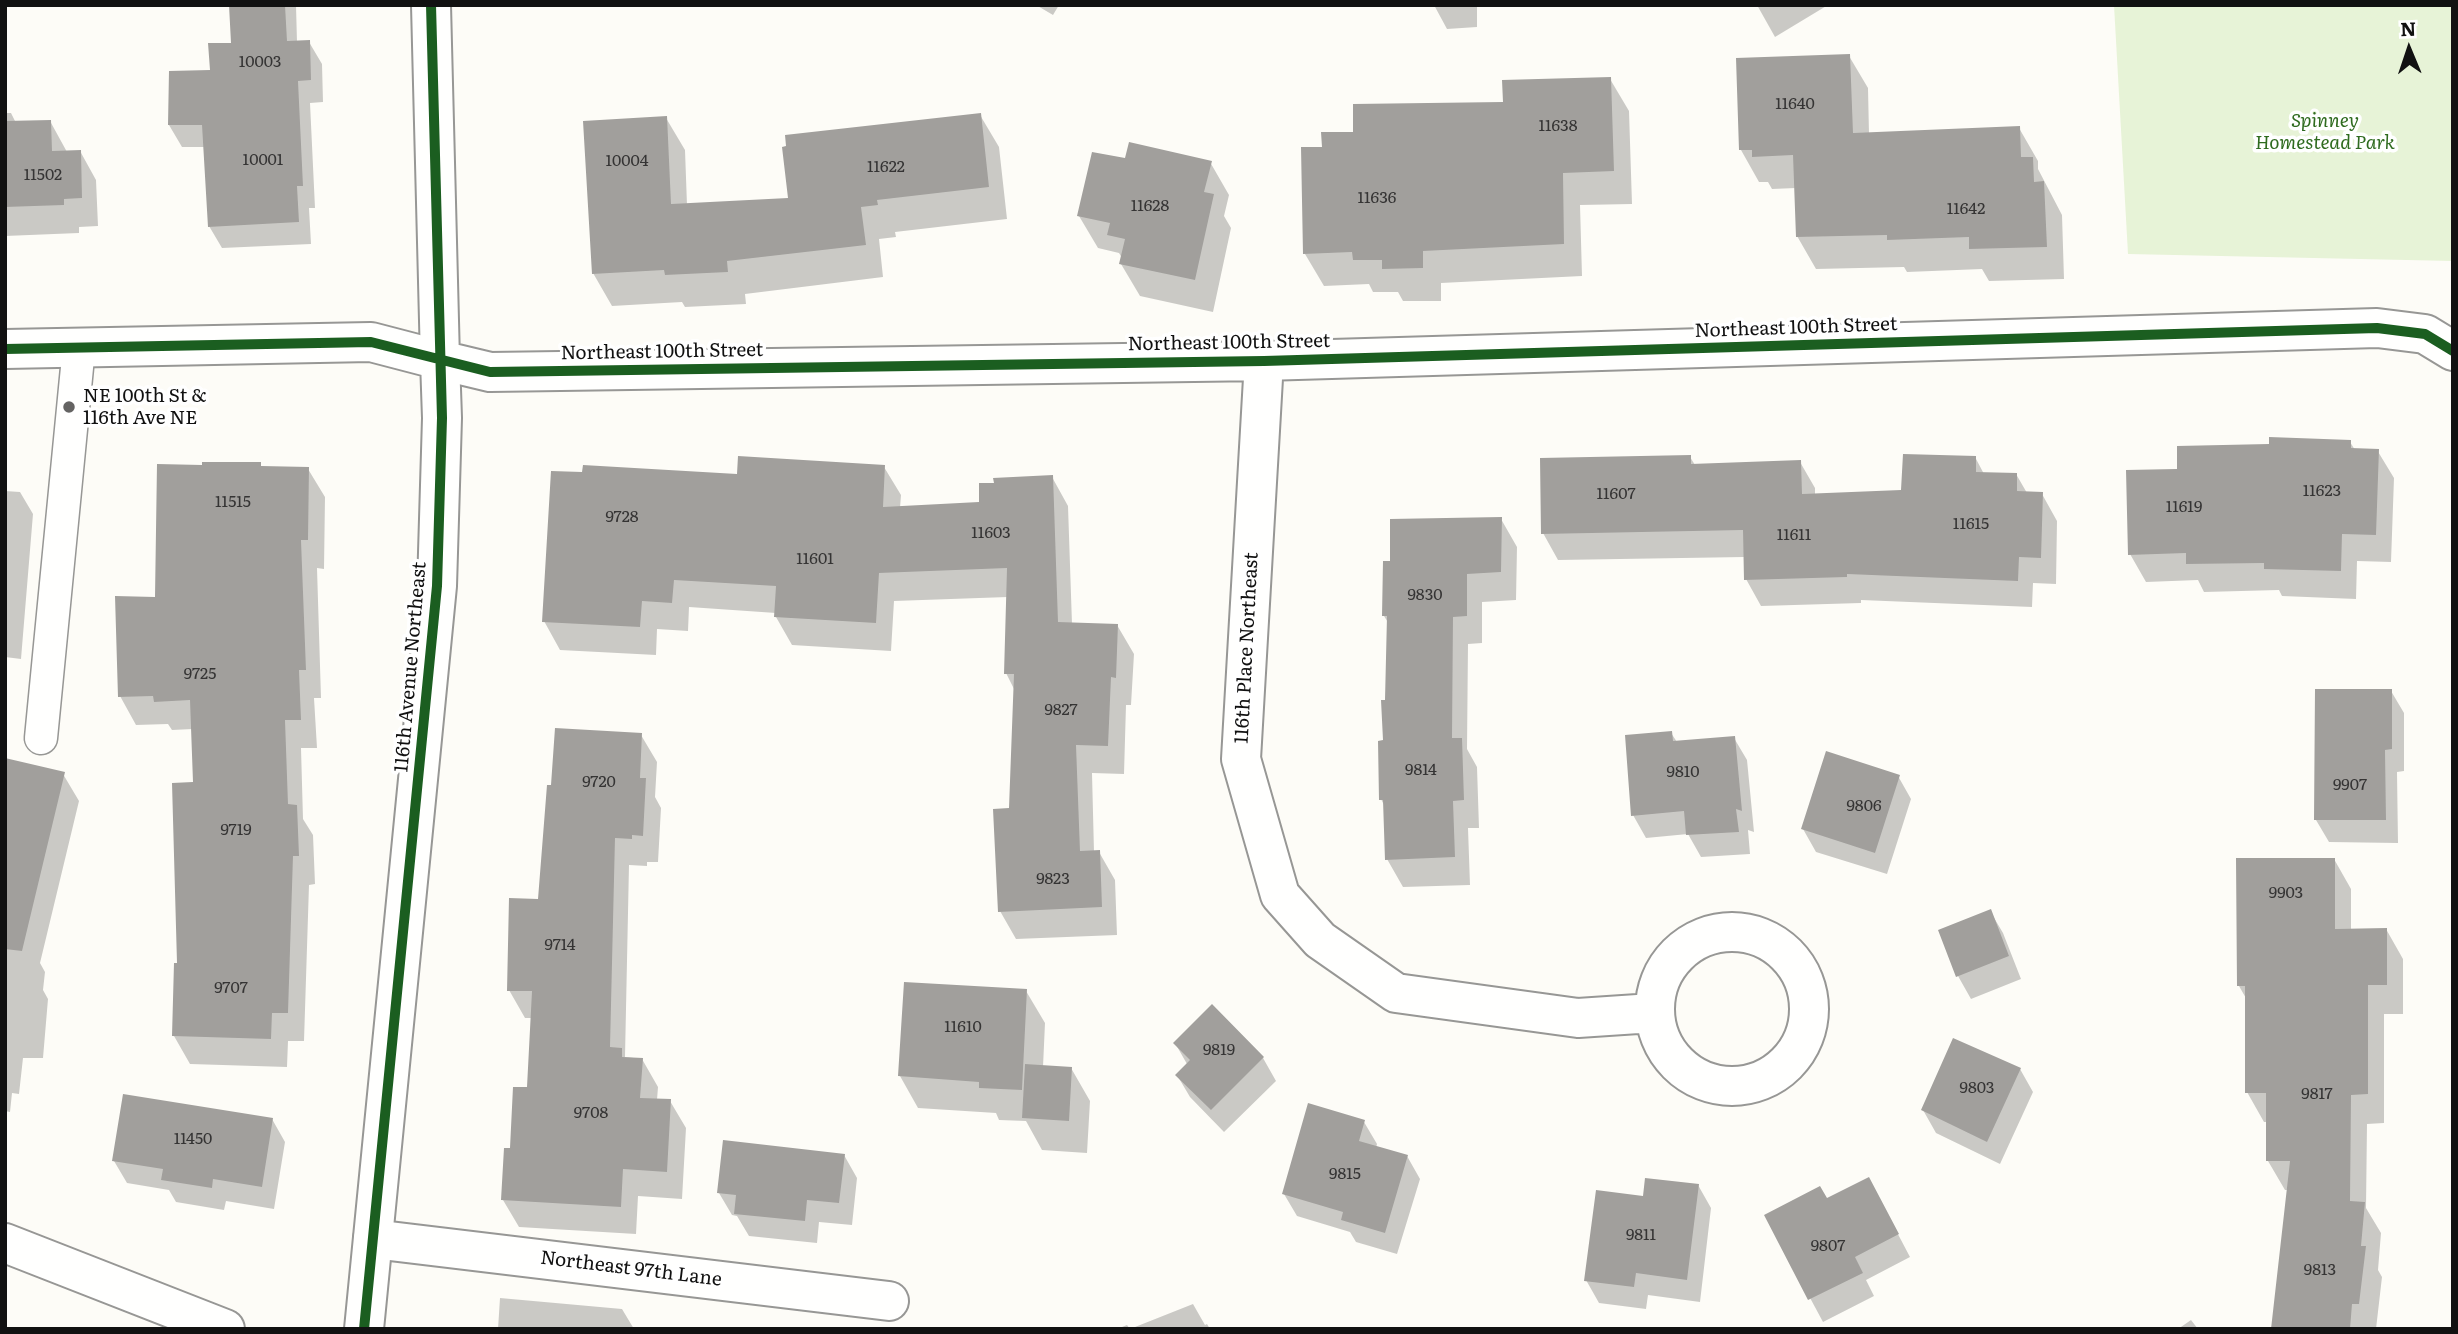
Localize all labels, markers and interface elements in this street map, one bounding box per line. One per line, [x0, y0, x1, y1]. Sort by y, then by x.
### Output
north arrow [2374, 14, 2444, 84]
text: N [2400, 14, 2417, 42]
house number: 10003 [239, 52, 281, 72]
house number: 11640 [1775, 94, 1815, 114]
park label: Spinney Homestead Park [2255, 110, 2395, 154]
house number: 11638 [1538, 116, 1578, 136]
house number: 10001 [243, 150, 283, 170]
house number: 10004 [605, 151, 649, 171]
house number: 11622 [867, 157, 905, 177]
house number: 11502 [24, 165, 62, 185]
house number: 11636 [1358, 188, 1396, 208]
house number: 11628 [1131, 196, 1169, 216]
house number: 11642 [1947, 199, 1985, 219]
street label: Northeast 100th Street [1694, 313, 1898, 343]
street label: Northeast 100th Street [1127, 330, 1331, 356]
street label: Northeast 100th Street [560, 339, 764, 365]
place label: NE 100th St & 116th Ave NE [83, 385, 207, 429]
marker: NE 100th St & 116th Ave NE [61, 399, 77, 415]
house number: 11623 [2303, 481, 2341, 501]
house number: 11607 [1597, 484, 1635, 504]
house number: 11515 [215, 492, 251, 512]
house number: 11619 [2166, 497, 2202, 517]
house number: 9728 [605, 507, 639, 527]
house number: 11615 [1953, 514, 1989, 534]
house number: 11603 [971, 523, 1011, 543]
house number: 11611 [1777, 525, 1811, 545]
house number: 11601 [796, 549, 834, 569]
street label: 116th Place Northeast [1231, 552, 1263, 744]
street label: 116th Avenue Northeast [390, 561, 432, 773]
house number: 9830 [1407, 585, 1443, 605]
house number: 9725 [184, 664, 216, 684]
house number: 9827 [1044, 700, 1078, 720]
house number: 9814 [1405, 760, 1437, 780]
house number: 9810 [1667, 762, 1699, 782]
house number: 9720 [582, 772, 616, 792]
house number: 9907 [2333, 775, 2367, 795]
house number: 9806 [1846, 796, 1882, 816]
house number: 9719 [220, 820, 252, 840]
house number: 9823 [1036, 869, 1070, 889]
house number: 9903 [2269, 883, 2303, 903]
house number: 9714 [544, 935, 576, 955]
house number: 9707 [214, 978, 248, 998]
house number: 11610 [944, 1017, 982, 1037]
house number: 9819 [1203, 1040, 1235, 1060]
house number: 9803 [1960, 1078, 1994, 1098]
house number: 9817 [2301, 1084, 2333, 1104]
house number: 9708 [574, 1103, 608, 1123]
house number: 11450 [174, 1129, 212, 1149]
house number: 9815 [1329, 1164, 1361, 1184]
house number: 9811 [1626, 1225, 1656, 1245]
house number: 9807 [1811, 1236, 1845, 1256]
street label: Northeast 97th Lane [539, 1247, 723, 1291]
house number: 9813 [2304, 1260, 2336, 1280]

